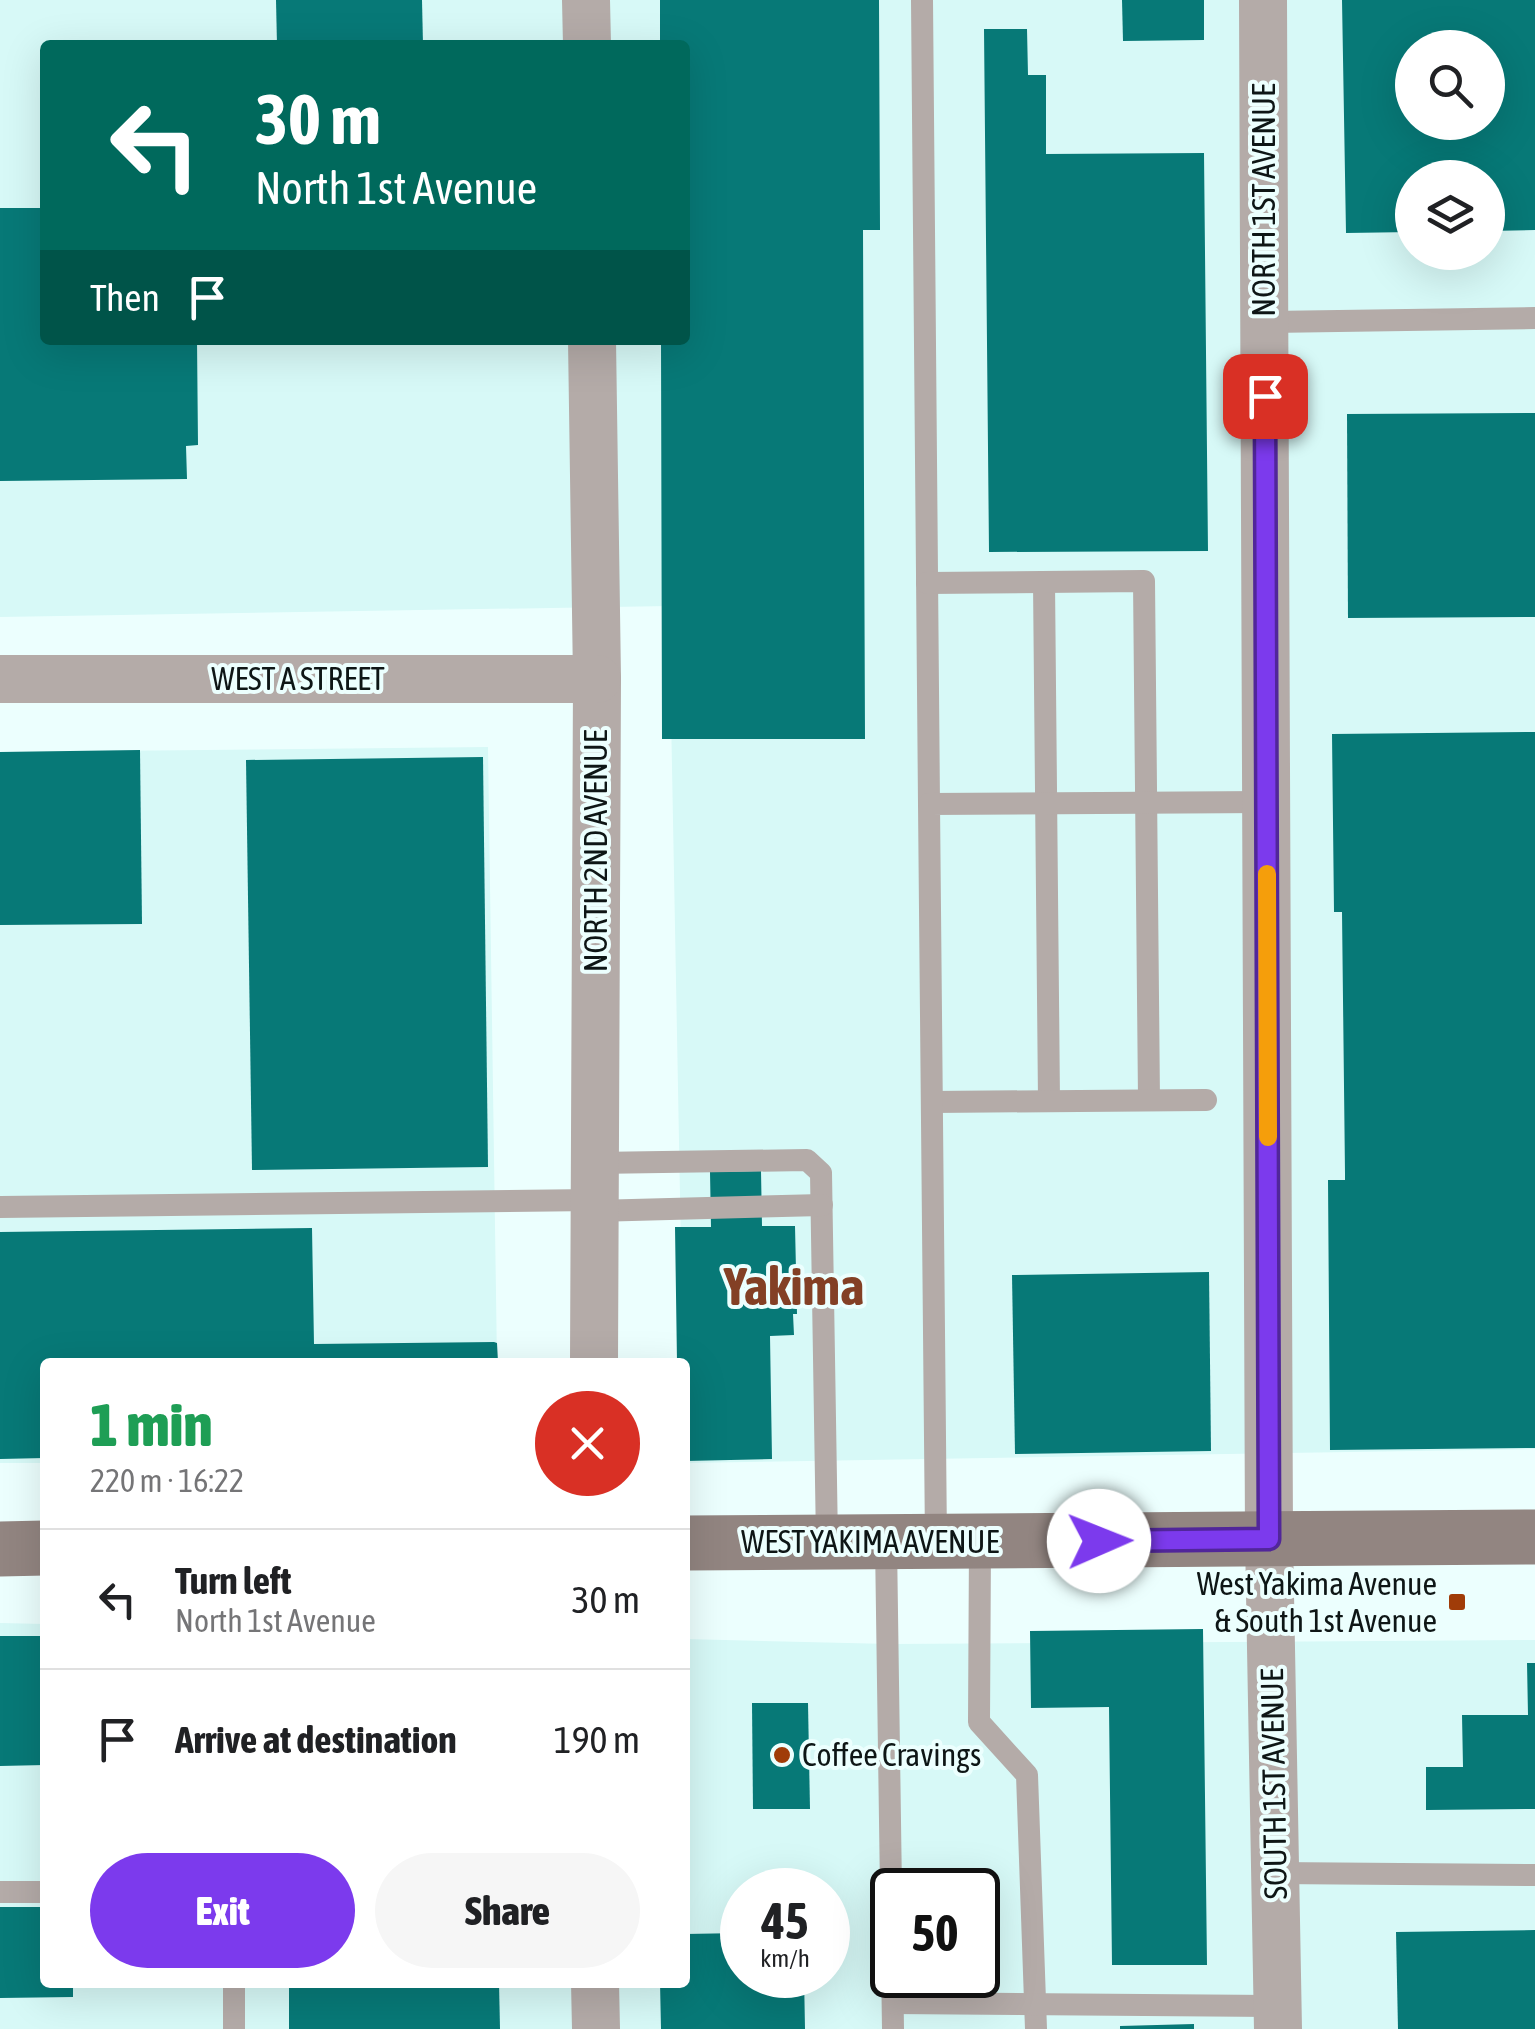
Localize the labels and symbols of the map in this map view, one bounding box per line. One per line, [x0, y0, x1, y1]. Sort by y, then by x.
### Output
street label: NORTH 1ST AVENUE [1245, 83, 1282, 317]
pin [1223, 354, 1308, 439]
street label: WEST A STREET [211, 660, 385, 697]
street label: NORTH 2ND AVENUE [577, 729, 614, 972]
district label: Yakima [723, 1256, 864, 1316]
position arrow [1047, 1489, 1151, 1593]
street label: WEST YAKIMA AVENUE [741, 1523, 999, 1560]
place label: West Yakima Avenue & South 1st Avenue [1197, 1565, 1437, 1639]
marker: West Yakima Avenue & South 1st Avenue [1446, 1591, 1468, 1613]
street label: SOUTH 1ST AVENUE [1253, 1668, 1294, 1900]
place label: Coffee Cravings [802, 1736, 981, 1773]
marker: Coffee Cravings [771, 1744, 793, 1766]
speed limit sign: 50 [870, 1868, 1000, 1998]

